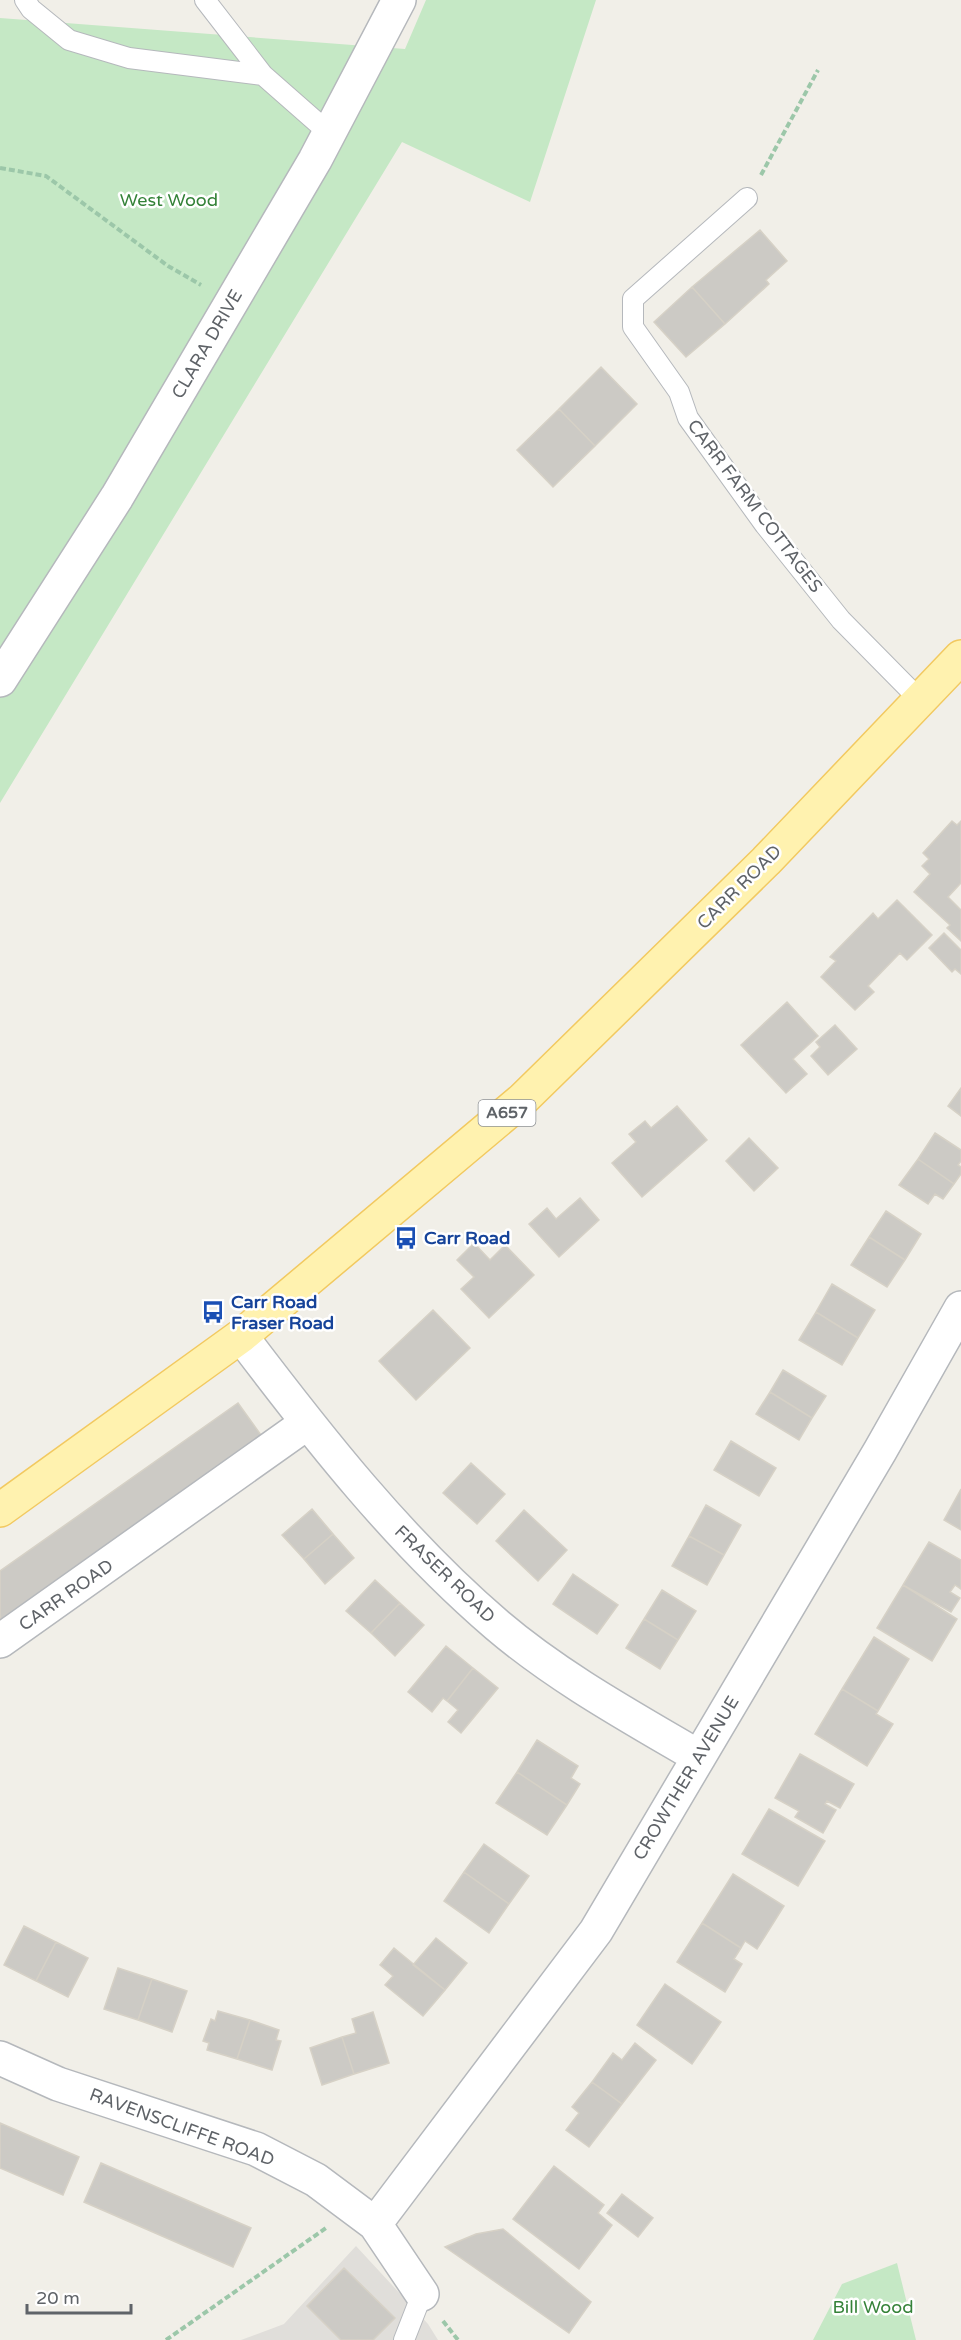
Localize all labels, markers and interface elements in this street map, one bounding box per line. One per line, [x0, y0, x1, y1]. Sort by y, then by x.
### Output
park label: West Wood [120, 189, 218, 211]
street label: CLARA DRIVE [167, 286, 247, 402]
street label: CARR FARM COTTAGES [683, 415, 827, 597]
street label: CARR ROAD [692, 840, 786, 934]
road number: A657 [478, 1100, 536, 1126]
bus stop icon: Carr Road [393, 1225, 419, 1251]
place label: Carr Road [424, 1227, 510, 1249]
place label: Carr Road Fraser Road [231, 1291, 334, 1334]
bus stop icon: Carr Road Fraser Road [200, 1299, 226, 1325]
street label: FRASER ROAD [390, 1520, 500, 1628]
street label: CARR ROAD [14, 1554, 118, 1636]
street label: CROWTHER AVENUE [628, 1692, 744, 1864]
street label: RAVENSCLIFFE ROAD [87, 2083, 277, 2171]
scale bar [27, 2277, 130, 2315]
text: 20 m [36, 2287, 80, 2309]
park label: Bill Wood [832, 2296, 914, 2318]

